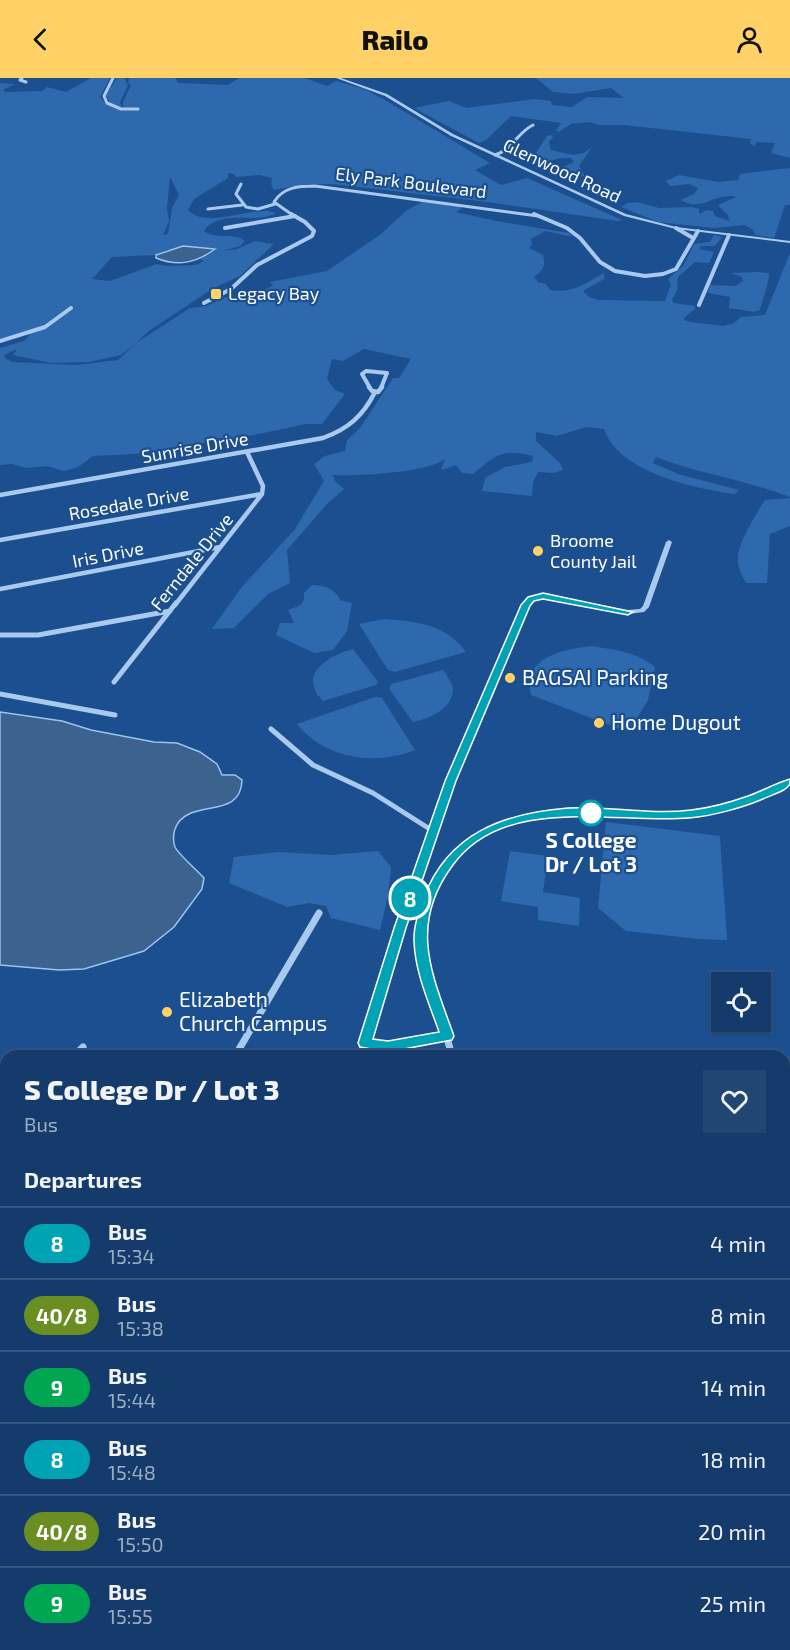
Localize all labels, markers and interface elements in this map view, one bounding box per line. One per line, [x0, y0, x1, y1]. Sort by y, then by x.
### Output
icon: back [24, 23, 57, 56]
text: Railo [362, 23, 428, 55]
icon: person [733, 23, 766, 56]
street label: Glenwood Road [500, 133, 625, 207]
street label: Ely Park Boulevard [334, 162, 488, 202]
place label: Legacy Bay [228, 282, 320, 304]
marker: Legacy Bay [209, 287, 223, 301]
street label: Sunrise Drive [140, 427, 250, 467]
street label: Rosedale Drive [67, 482, 191, 524]
street label: Ferndale Drive [145, 508, 237, 614]
place label: Broome County Jail [550, 529, 637, 572]
street label: Iris Drive [70, 536, 145, 572]
marker: Broome County Jail [531, 544, 545, 558]
place label: BAGSAI Parking [522, 664, 669, 689]
marker: BAGSAI Parking [503, 671, 517, 685]
place label: Home Dugout [611, 709, 741, 734]
marker: Home Dugout [592, 716, 606, 730]
marker: S College Dr / Lot 3 [578, 800, 604, 826]
place label: S College Dr / Lot 3 [545, 827, 637, 876]
line badge: 8 [390, 878, 430, 918]
text: 8 [403, 886, 417, 911]
map controls [711, 972, 771, 1032]
button: locate [711, 972, 771, 1032]
place label: Elizabeth Church Campus [179, 986, 327, 1035]
marker: Elizabeth Church Campus [160, 1005, 174, 1019]
button: heart [703, 1070, 766, 1133]
text: S College Dr / Lot 3 [24, 1072, 279, 1106]
text: Bus [24, 1112, 58, 1136]
text: Departures [24, 1166, 142, 1192]
text: Bus [108, 1218, 147, 1244]
text: 4 min [710, 1230, 766, 1256]
text: 8 [50, 1231, 64, 1256]
text: 15:34 [108, 1244, 155, 1268]
text: Bus [117, 1290, 156, 1316]
text: 8 min [710, 1302, 766, 1328]
text: 40/8 [36, 1303, 87, 1328]
text: 15:38 [117, 1316, 164, 1340]
text: Bus [108, 1362, 147, 1388]
text: 14 min [701, 1374, 766, 1400]
text: 9 [51, 1375, 63, 1400]
text: 15:44 [108, 1388, 156, 1412]
text: Bus [108, 1434, 147, 1460]
text: 18 min [701, 1446, 766, 1472]
text: 8 [50, 1447, 64, 1472]
text: 15:48 [108, 1460, 156, 1484]
text: Bus [117, 1506, 156, 1532]
text: 20 min [698, 1518, 766, 1544]
text: 40/8 [36, 1519, 87, 1544]
text: 15:50 [117, 1532, 164, 1556]
text: Bus [108, 1578, 147, 1604]
text: 25 min [699, 1590, 766, 1616]
text: 9 [51, 1591, 63, 1616]
text: 15:55 [108, 1604, 153, 1628]

